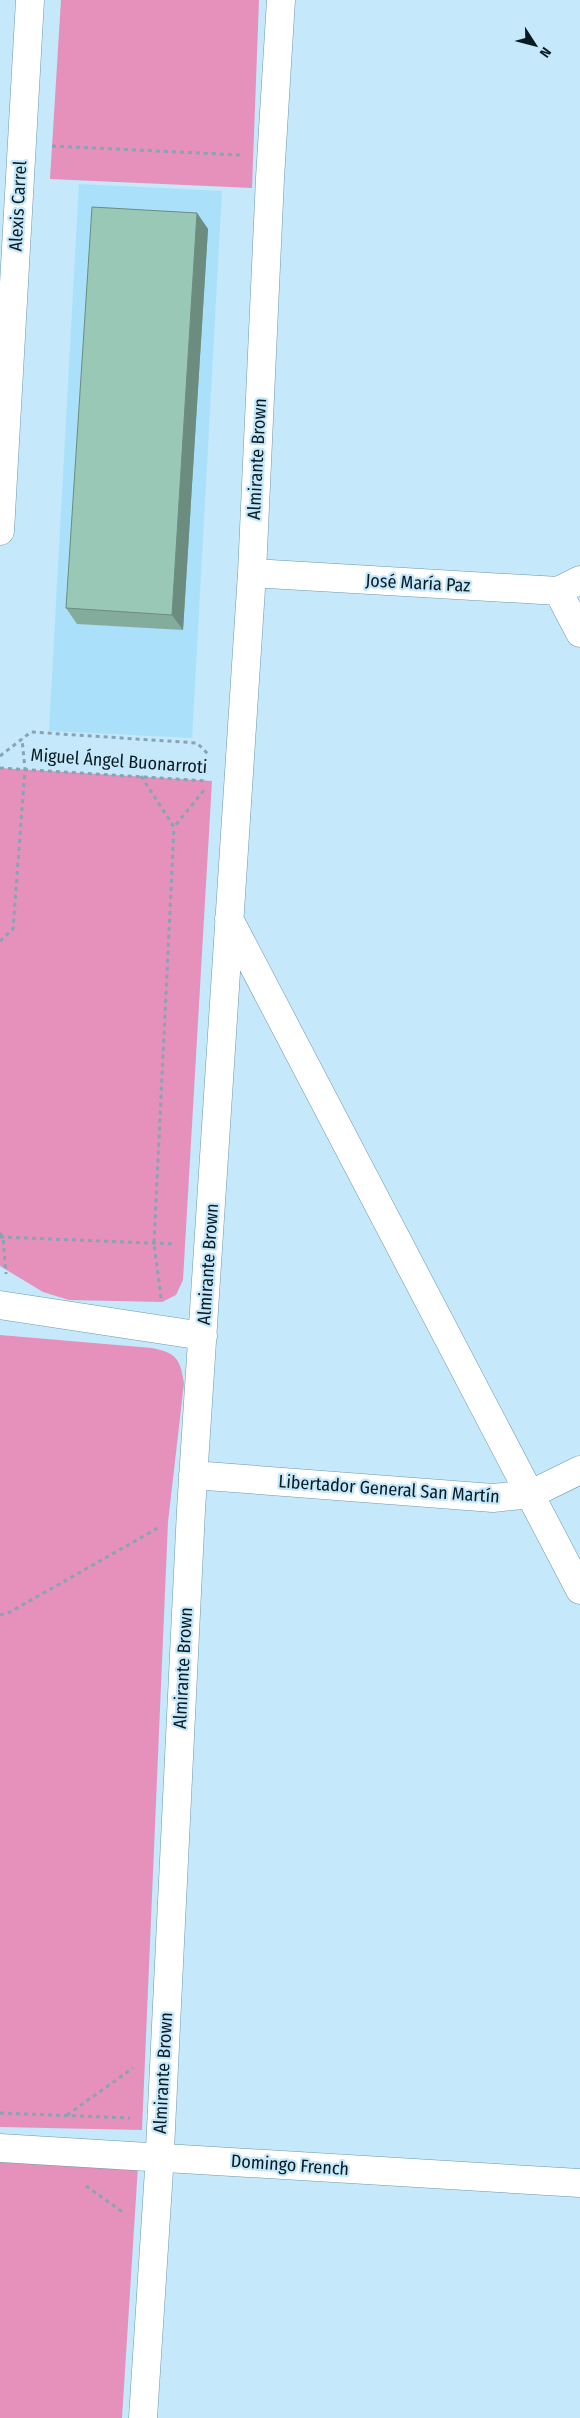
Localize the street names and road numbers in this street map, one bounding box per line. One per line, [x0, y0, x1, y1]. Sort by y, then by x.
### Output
street label: Alexis Carrel [5, 160, 31, 252]
street label: Almirante Brown [243, 398, 271, 520]
street label: José María Paz [365, 569, 471, 597]
street label: Miguel Ángel Buonarroti [30, 743, 208, 778]
street label: Almirante Brown [193, 1203, 223, 1325]
street label: Libertador General San Martín [278, 1470, 500, 1508]
street label: Almirante Brown [169, 1607, 197, 1729]
street label: Almirante Brown [149, 2012, 177, 2134]
street label: Domingo French [230, 2150, 350, 2180]

